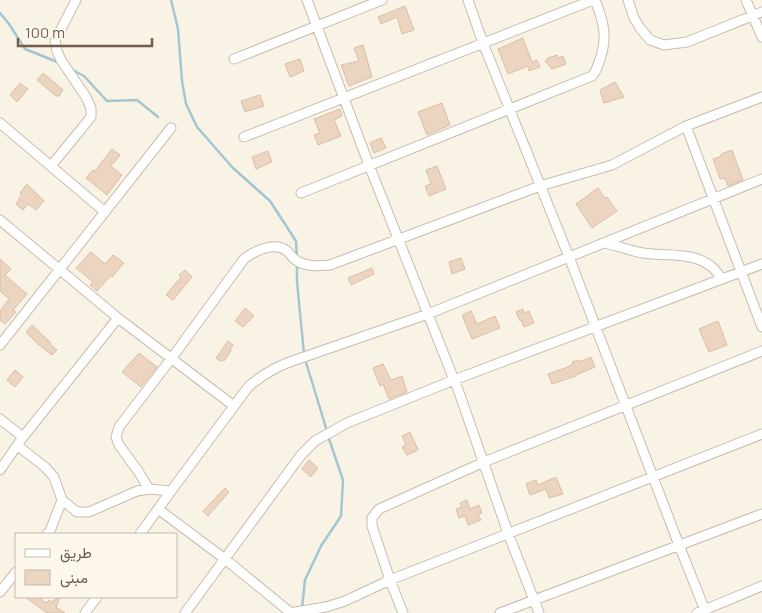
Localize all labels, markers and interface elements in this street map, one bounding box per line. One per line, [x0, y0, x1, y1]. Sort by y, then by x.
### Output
scale bar [18, 15, 151, 47]
text: 100 m [25, 22, 65, 43]
legend [15, 533, 178, 598]
text: طريق [60, 542, 92, 563]
text: مبنى [60, 567, 88, 588]

